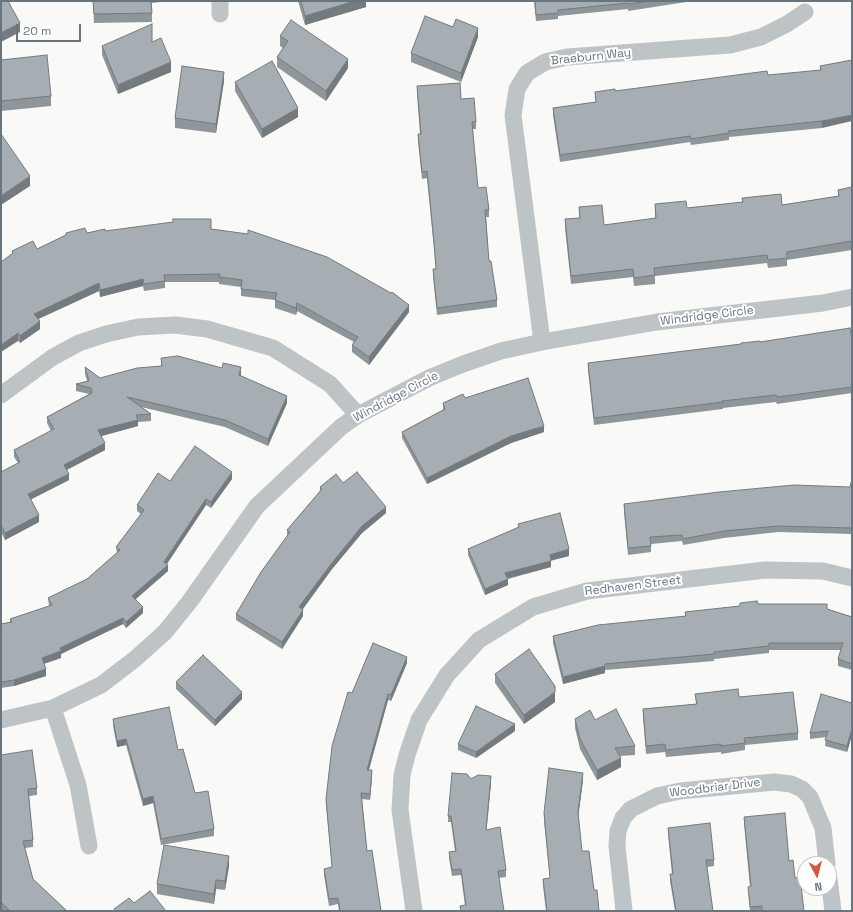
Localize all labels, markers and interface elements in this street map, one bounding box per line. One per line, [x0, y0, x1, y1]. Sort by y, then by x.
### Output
scale bar [18, 16, 83, 42]
text: 20 m [23, 23, 51, 39]
street label: Braeburn Way [550, 46, 632, 68]
street label: Windridge Circle [660, 303, 754, 329]
street label: Windridge Circle [351, 369, 441, 425]
street label: Redhaven Street [584, 573, 682, 599]
street label: Woodbriar Drive [669, 775, 761, 801]
north arrow [797, 856, 837, 896]
text: N [814, 880, 823, 894]

